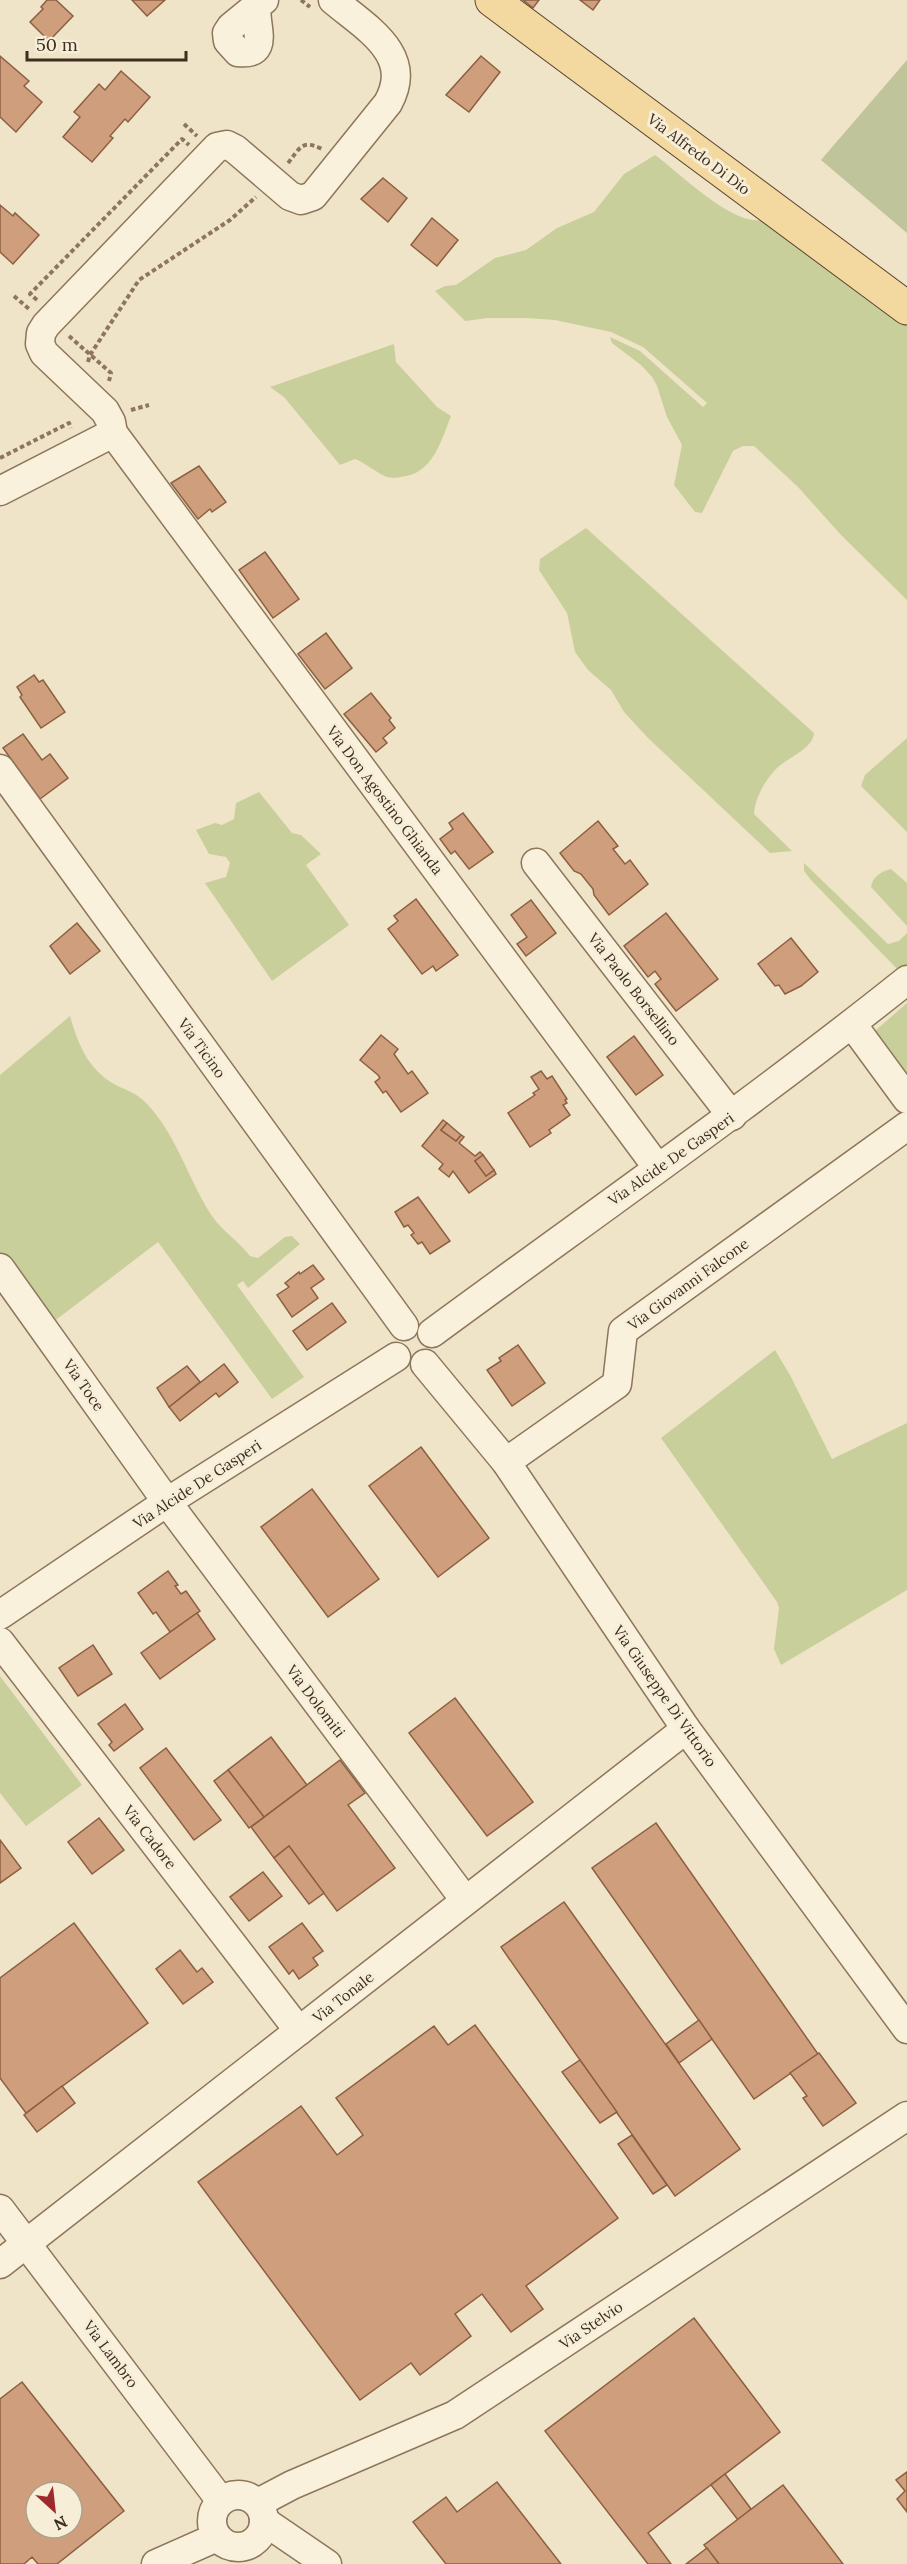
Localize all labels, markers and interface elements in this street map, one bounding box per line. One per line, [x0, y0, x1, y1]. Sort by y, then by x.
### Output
scale bar [27, 24, 186, 62]
text: 50 m [36, 33, 78, 56]
street label: Via Alfredo Di Dio [643, 109, 754, 199]
street label: Via Don Agostino Ghianda [322, 721, 447, 879]
street label: Via Paolo Borsellino [584, 928, 684, 1049]
street label: Via Ticino [173, 1014, 230, 1082]
street label: Via Alcide De Gasperi [604, 1108, 738, 1210]
street label: Via Giovanni Falcone [623, 1234, 752, 1335]
street label: Via Toce [59, 1355, 109, 1415]
street label: Via Alcide De Gasperi [128, 1435, 265, 1533]
street label: Via Giuseppe Di Vittorio [608, 1621, 721, 1771]
street label: Via Dolomiti [282, 1660, 350, 1741]
street label: Via Cadore [119, 1800, 181, 1873]
street label: Via Tonale [308, 1967, 377, 2027]
street label: Via Stelvio [555, 2297, 627, 2354]
street label: Via Lambro [79, 2316, 143, 2392]
north arrow [24, 2480, 84, 2540]
text: N [51, 2512, 71, 2535]

